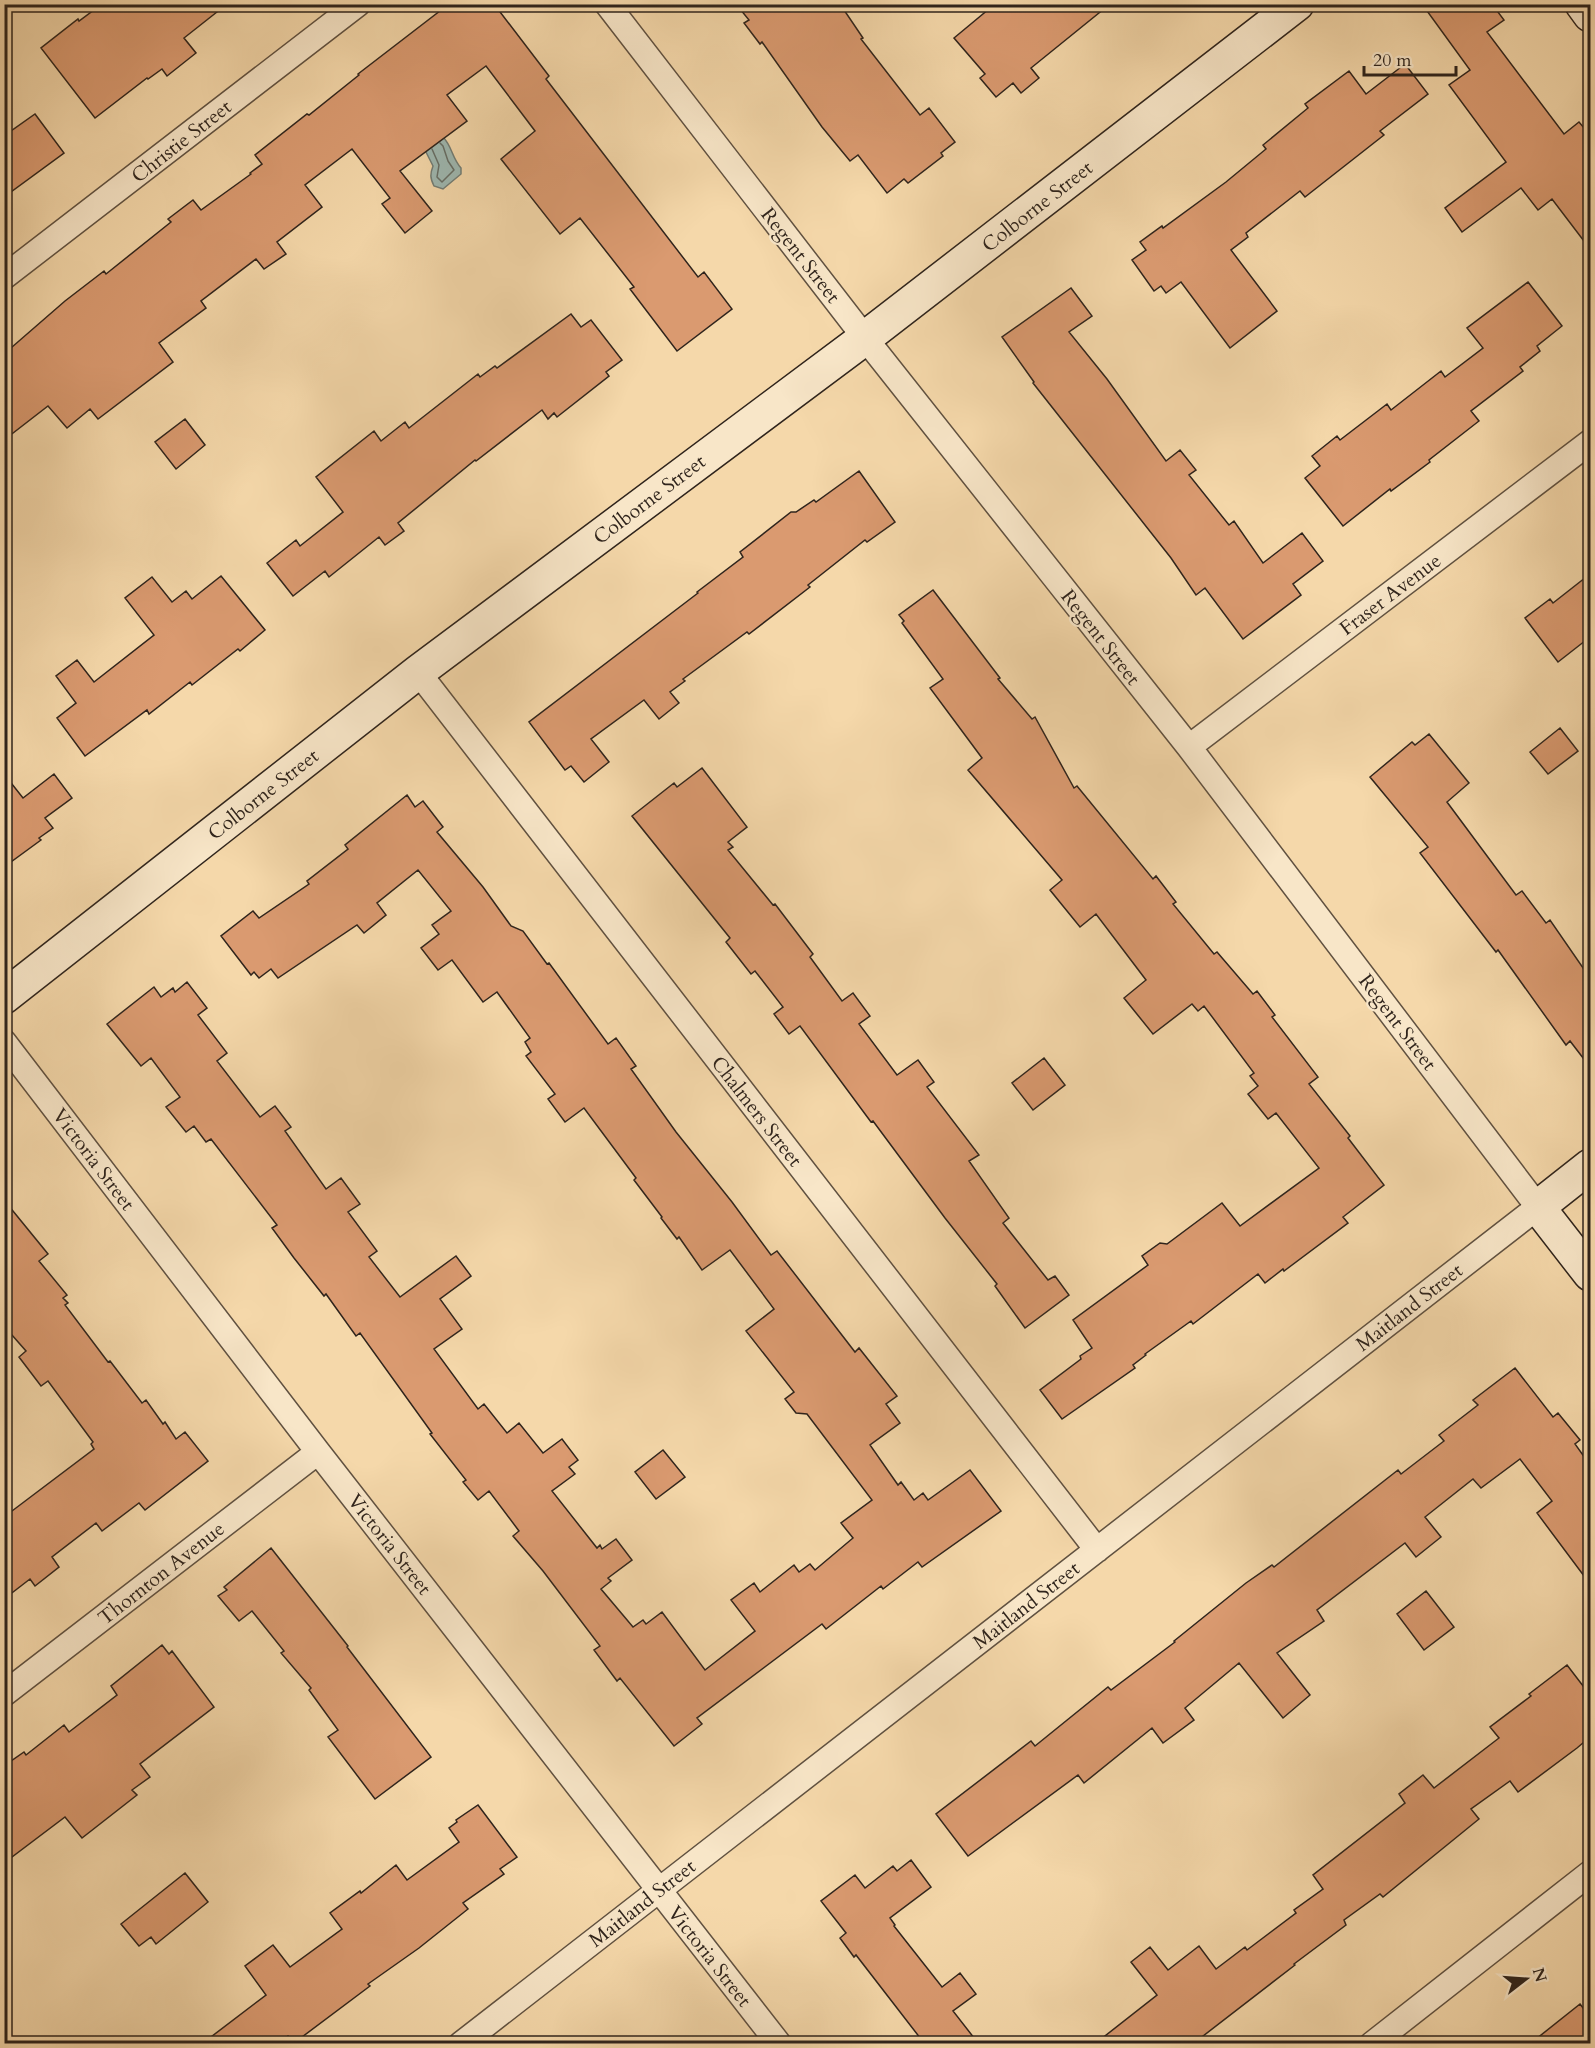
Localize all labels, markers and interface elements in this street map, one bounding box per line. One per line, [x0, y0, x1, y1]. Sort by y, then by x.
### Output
scale bar [1364, 39, 1456, 77]
text: 20 m [1373, 48, 1412, 73]
street label: Christie Street [126, 93, 238, 189]
street label: Colborne Street [976, 154, 1099, 258]
street label: Regent Street [755, 202, 847, 309]
street label: Colborne Street [588, 448, 711, 550]
street label: Fraser Avenue [1334, 547, 1447, 641]
street label: Regent Street [1055, 584, 1147, 691]
street label: Colborne Street [202, 742, 325, 846]
street label: Regent Street [1352, 968, 1443, 1077]
street label: Chalmers Street [705, 1050, 809, 1173]
street label: Victoria Street [46, 1103, 141, 1217]
street label: Maitland Street [1350, 1257, 1469, 1358]
street label: Victoria Street [342, 1488, 438, 1601]
street label: Thornton Avenue [92, 1515, 230, 1631]
street label: Maitland Street [967, 1555, 1086, 1656]
street label: Maitland Street [583, 1853, 702, 1954]
street label: Victoria Street [662, 1900, 758, 2013]
north arrow [1496, 1949, 1556, 2009]
text: N [1527, 1965, 1552, 1985]

